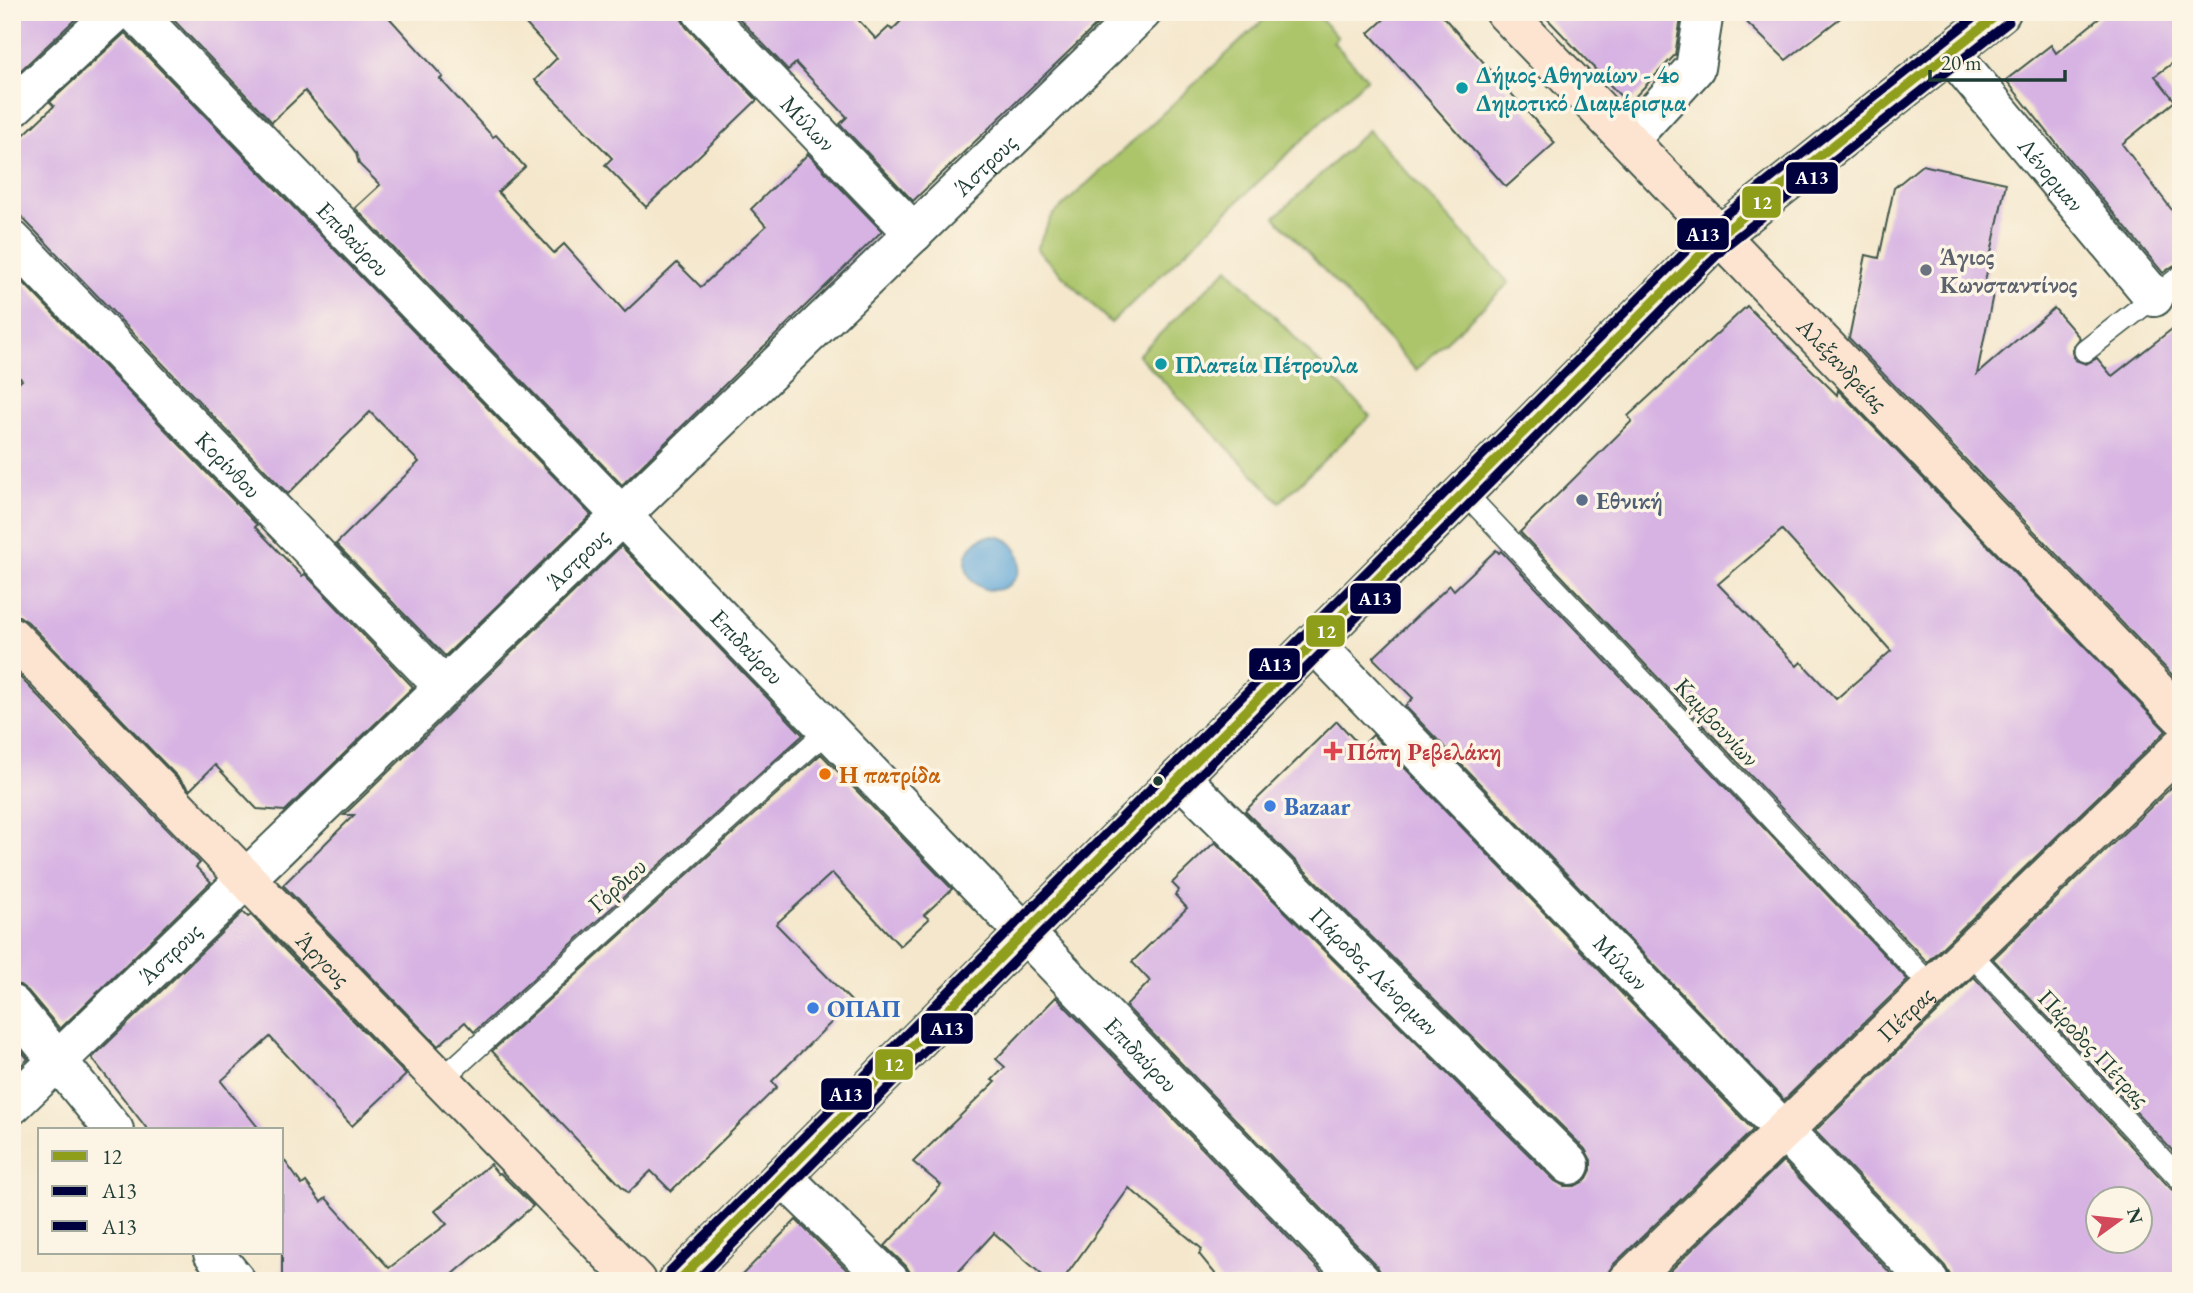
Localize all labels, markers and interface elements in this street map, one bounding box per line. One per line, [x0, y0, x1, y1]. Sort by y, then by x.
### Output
scale bar [1930, 38, 2065, 82]
text: 20 m [1941, 49, 1982, 76]
place label: Δήμος Αθηναίων - 4ο Δημοτικό Διαμέρισμα [1476, 59, 1687, 118]
marker: Δήμος Αθηναίων - 4ο Δημοτικό Διαμέρισμα [1454, 80, 1470, 96]
street label: Μύλων [774, 88, 843, 158]
street label: Άστρους [946, 127, 1023, 203]
street label: Λένορμαν [2011, 130, 2092, 218]
line badge: A13 [1785, 161, 1839, 195]
text: A13 [1794, 165, 1829, 190]
line badge: 12 [1741, 185, 1782, 219]
text: 12 [1752, 190, 1772, 215]
street label: Επιδαύρου [310, 194, 397, 283]
line badge: Α13 [1676, 217, 1730, 251]
text: Α13 [1685, 222, 1720, 247]
place label: Άγιος Κωνσταντίνος [1939, 241, 2078, 300]
marker: Άγιος Κωνσταντίνος [1918, 262, 1934, 278]
street label: Αλεξανδρείας [1790, 310, 1895, 418]
place label: Πλατεία Πέτρουλα [1175, 349, 1359, 380]
marker: Πλατεία Πέτρουλα [1153, 356, 1169, 372]
street label: Κορίνθου [189, 424, 268, 505]
place label: Εθνική [1596, 485, 1663, 516]
marker: Εθνική [1574, 492, 1590, 508]
street label: Άστρους [538, 521, 615, 597]
line badge: A13 [1349, 582, 1402, 615]
text: A13 [1357, 586, 1392, 611]
street label: Επιδαύρου [704, 602, 791, 691]
line badge: 12 [1305, 614, 1346, 648]
text: 12 [1316, 619, 1336, 644]
line badge: Α13 [1248, 647, 1301, 681]
text: Α13 [1257, 652, 1292, 677]
street label: Καμβουνίων [1668, 671, 1766, 773]
place label: Πόπη Ρεβελάκη [1347, 736, 1502, 767]
marker: Πόπη Ρεβελάκη [1325, 743, 1341, 759]
place label: Η πατρίδα [839, 759, 941, 790]
marker: Η πατρίδα [817, 766, 833, 782]
unlabelled marker [1151, 774, 1165, 788]
place label: Bazaar [1284, 791, 1351, 822]
marker: Bazaar [1262, 798, 1278, 814]
street label: Γόρδιου [581, 851, 653, 919]
street label: Πάροδος Λένορμαν [1303, 900, 1447, 1042]
street label: Άστρους [130, 915, 208, 991]
street label: Άργους [289, 924, 358, 993]
street label: Μύλων [1587, 927, 1656, 997]
street label: Πέτρας [1870, 979, 1940, 1048]
street label: Πάροδος Πέτρας [2031, 982, 2157, 1114]
place label: ΟΠΑΠ [827, 993, 900, 1024]
marker: ΟΠΑΠ [805, 1000, 821, 1016]
street label: Επιδαύρου [1098, 1010, 1185, 1098]
line badge: A13 [920, 1012, 974, 1045]
text: A13 [929, 1016, 964, 1041]
line badge: 12 [874, 1048, 914, 1081]
text: 12 [884, 1052, 904, 1077]
line badge: Α13 [820, 1077, 873, 1111]
text: Α13 [828, 1082, 863, 1107]
legend [38, 1128, 284, 1254]
text: 12 [102, 1143, 122, 1170]
text: A13 [101, 1177, 137, 1204]
north arrow [2084, 1184, 2154, 1254]
text: N [2121, 1205, 2149, 1227]
text: Α13 [101, 1213, 137, 1240]

